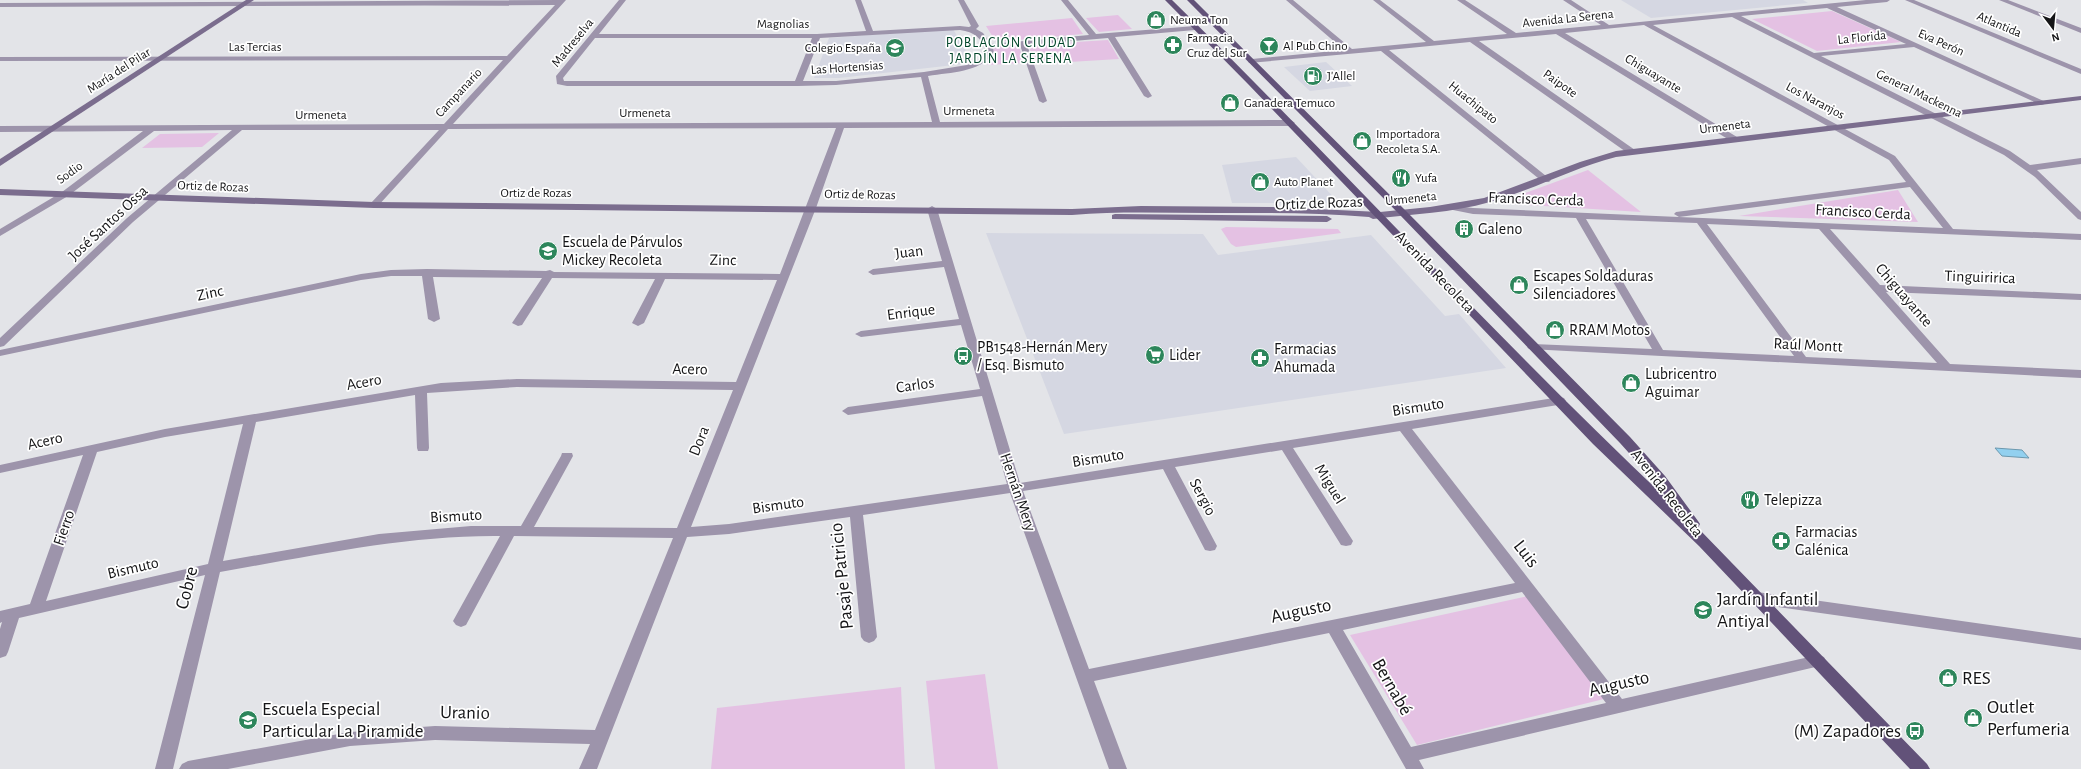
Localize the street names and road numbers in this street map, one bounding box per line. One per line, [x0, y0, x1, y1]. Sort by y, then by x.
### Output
street label: Avenida La Serena [1522, 8, 1614, 30]
street label: Atlantida [1975, 10, 2023, 40]
street label: Madreselva [550, 16, 596, 70]
street label: Magnolias [757, 18, 810, 31]
street label: Eva Perón [1916, 27, 1966, 59]
street label: La Florida [1837, 29, 1887, 47]
street label: Las Tercias [228, 41, 282, 54]
street label: María del Pilar [85, 45, 154, 96]
street label: Chiguayante [1622, 52, 1684, 96]
street label: Las Hortensias [810, 59, 884, 77]
street label: Campanario [433, 66, 485, 120]
street label: Paipote [1540, 68, 1580, 100]
street label: General Mackenna [1874, 68, 1964, 120]
street label: Huachipato [1446, 79, 1500, 127]
street label: Los Naranjos [1784, 80, 1847, 122]
street label: Urmeneta [943, 105, 995, 118]
street label: Urmeneta [619, 107, 671, 120]
street label: Urmeneta [295, 109, 347, 122]
street label: Urmeneta [1699, 117, 1751, 137]
street label: Sodio [55, 159, 85, 187]
street label: Ortiz de Rozas [177, 179, 249, 195]
street label: José Santos Ossa [65, 182, 151, 264]
street label: Ortiz de Rozas [500, 187, 572, 200]
street label: Ortiz de Rozas [824, 188, 896, 202]
street label: Francisco Cerda [1488, 189, 1584, 209]
street label: Urmeneta [1385, 190, 1437, 208]
street label: Ortiz de Rozas [1275, 193, 1363, 213]
street label: Francisco Cerda [1815, 202, 1911, 222]
street label: Avenida Recoleta [1392, 228, 1478, 316]
street label: Juan [894, 242, 924, 262]
street label: Zinc [709, 252, 737, 268]
street label: Chiguayante [1872, 260, 1936, 330]
street label: Tinguiririca [1944, 268, 2016, 286]
street label: Zinc [195, 282, 225, 304]
street label: Enrique [886, 301, 936, 323]
street label: Raúl Montt [1773, 335, 1843, 355]
street label: Acero [672, 361, 708, 377]
street label: Acero [345, 371, 383, 393]
street label: Carlos [895, 374, 935, 396]
street label: Bismuto [1391, 395, 1445, 419]
street label: Dora [686, 424, 712, 458]
street label: Acero [26, 429, 64, 453]
street label: Bismuto [1071, 446, 1125, 470]
street label: Avenida Recoleta [1628, 446, 1706, 540]
street label: Hernán Mery [996, 451, 1039, 534]
street label: Miguel [1312, 461, 1348, 507]
street label: Sergio [1187, 476, 1219, 518]
street label: Bismuto [751, 493, 805, 517]
street label: Bismuto [430, 507, 483, 525]
street label: Fierro [51, 508, 78, 548]
street label: Pasaje Patricio [827, 522, 857, 630]
street label: Luis [1510, 537, 1542, 571]
street label: Bismuto [106, 554, 160, 582]
street label: Cobre [173, 565, 201, 611]
street label: Augusto [1269, 595, 1333, 627]
street label: Bernabé [1368, 655, 1416, 719]
street label: Augusto [1587, 668, 1651, 700]
street label: Uranio [440, 703, 490, 723]

